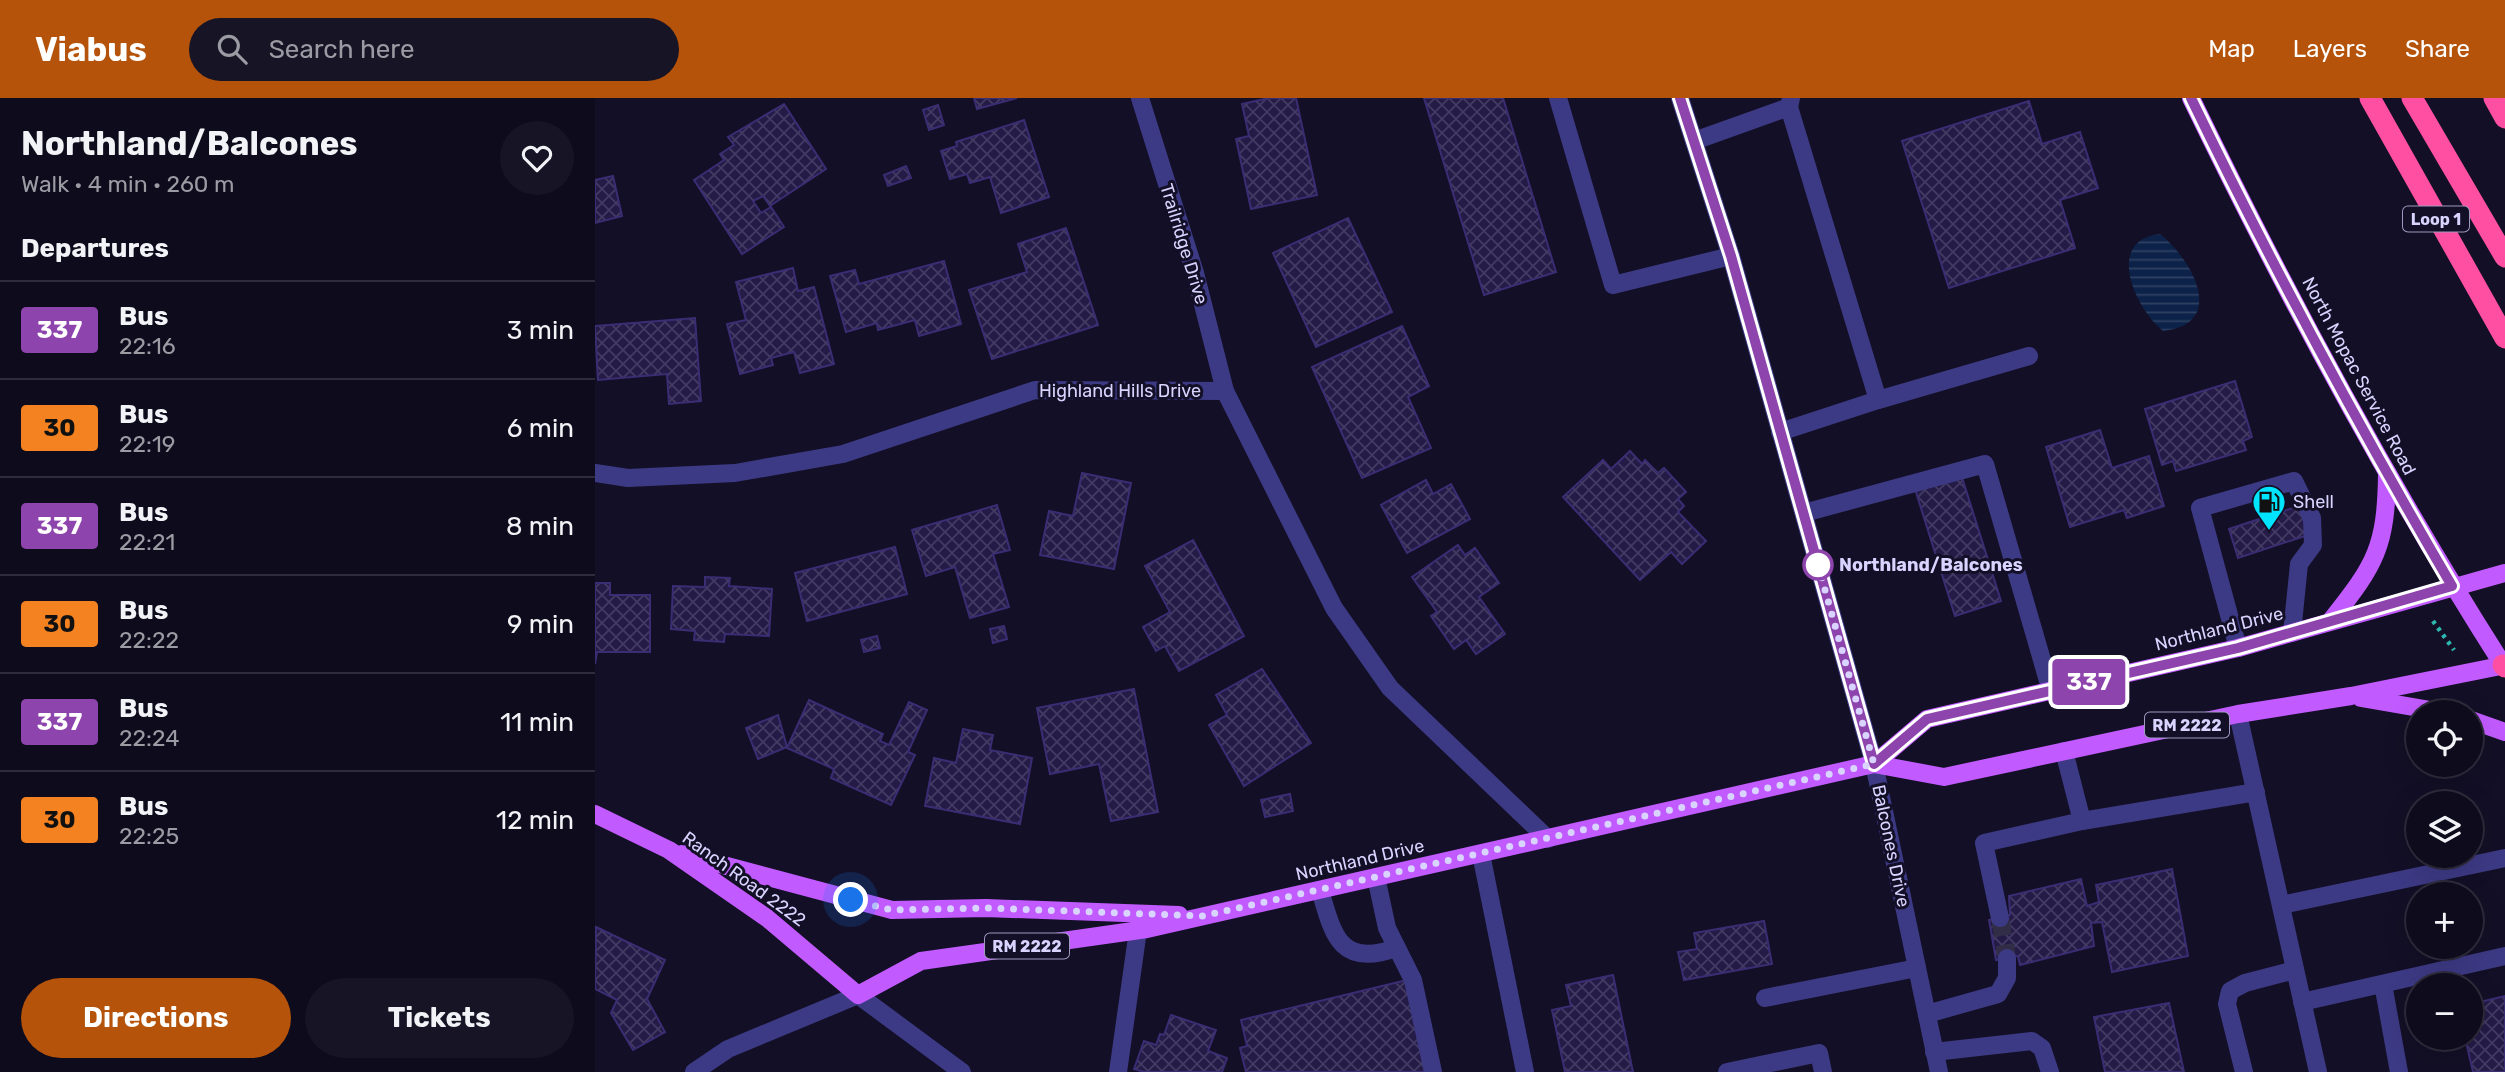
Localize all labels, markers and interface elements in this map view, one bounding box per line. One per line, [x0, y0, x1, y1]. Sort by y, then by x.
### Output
search box [189, 18, 679, 81]
text: Viabus [35, 30, 147, 69]
icon: search [213, 30, 251, 68]
text: Search here [269, 34, 415, 65]
text: Map [2208, 35, 2255, 63]
text: Layers [2293, 35, 2367, 63]
text: Share [2405, 35, 2470, 63]
button: heart [500, 121, 574, 195]
text: Northland/Balcones [21, 124, 358, 163]
text: Walk · 4 min · 260 m [21, 170, 235, 198]
street label: Trailridge Drive [1155, 181, 1213, 307]
road number: Loop 1 [2403, 206, 2469, 232]
text: Departures [21, 233, 169, 264]
street label: North Mopac Service Road [2297, 273, 2421, 479]
text: Bus [119, 301, 168, 332]
text: 3 min [507, 315, 574, 346]
text: 337 [37, 316, 82, 344]
text: 22:16 [119, 332, 176, 360]
street label: Highland Hills Drive [1039, 380, 1201, 402]
text: Bus [119, 399, 168, 430]
text: 6 min [507, 413, 574, 444]
text: 30 [43, 414, 76, 442]
text: 22:19 [119, 430, 175, 458]
fuel station icon: Shell [2250, 483, 2288, 532]
place label: Shell [2293, 491, 2334, 513]
text: Bus [119, 497, 168, 528]
text: 8 min [506, 511, 574, 542]
text: 337 [37, 512, 82, 540]
text: 22:21 [119, 528, 175, 556]
marker: Northland/Balcones [1803, 550, 1833, 580]
place label: Northland/Balcones [1839, 554, 2023, 576]
text: Bus [119, 595, 168, 626]
street label: Northland Drive [2153, 602, 2285, 656]
text: 9 min [507, 609, 574, 640]
text: 30 [43, 610, 76, 638]
text: 22:22 [119, 626, 179, 654]
line badge: 337 [2049, 659, 2129, 705]
text: 337 [2066, 668, 2112, 696]
text: Bus [119, 693, 168, 724]
map controls [2406, 700, 2483, 1050]
button: locate [2406, 700, 2483, 777]
text: 11 min [500, 707, 574, 738]
text: 337 [37, 708, 82, 736]
road number: RM 2222 [2145, 712, 2229, 738]
text: 22:24 [119, 724, 179, 752]
street label: Balcones Drive [1867, 783, 1915, 909]
text: Bus [119, 791, 168, 822]
button: layers [2406, 791, 2483, 868]
text: 12 min [496, 805, 574, 836]
text: 30 [43, 806, 76, 834]
text: 22:25 [119, 822, 179, 850]
street label: Ranch Road 2222 [678, 827, 810, 931]
street label: Northland Drive [1294, 835, 1426, 885]
your location [833, 882, 868, 917]
button: + [2406, 882, 2483, 959]
road number: RM 2222 [985, 933, 1069, 958]
button: − [2406, 973, 2483, 1050]
button: Directions [21, 978, 291, 1058]
button: Tickets [305, 978, 574, 1058]

